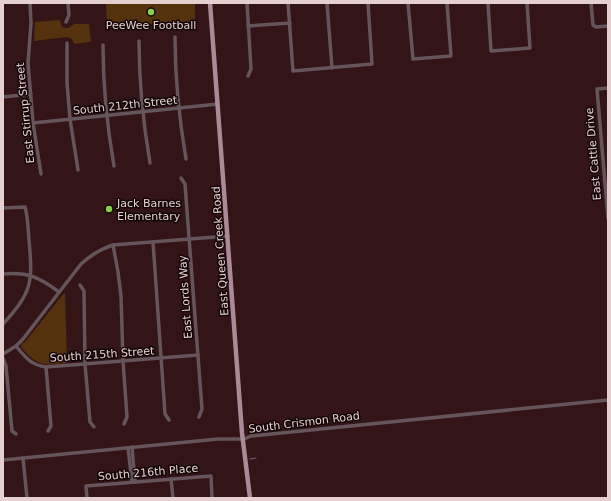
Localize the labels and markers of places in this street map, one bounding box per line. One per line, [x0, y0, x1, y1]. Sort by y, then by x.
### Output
marker: PeeWee Football [146, 7, 156, 17]
place label: PeeWee Football [106, 19, 196, 32]
place label: Jack Barnes Elementary [116, 197, 181, 223]
marker: Jack Barnes Elementary [104, 204, 114, 214]

